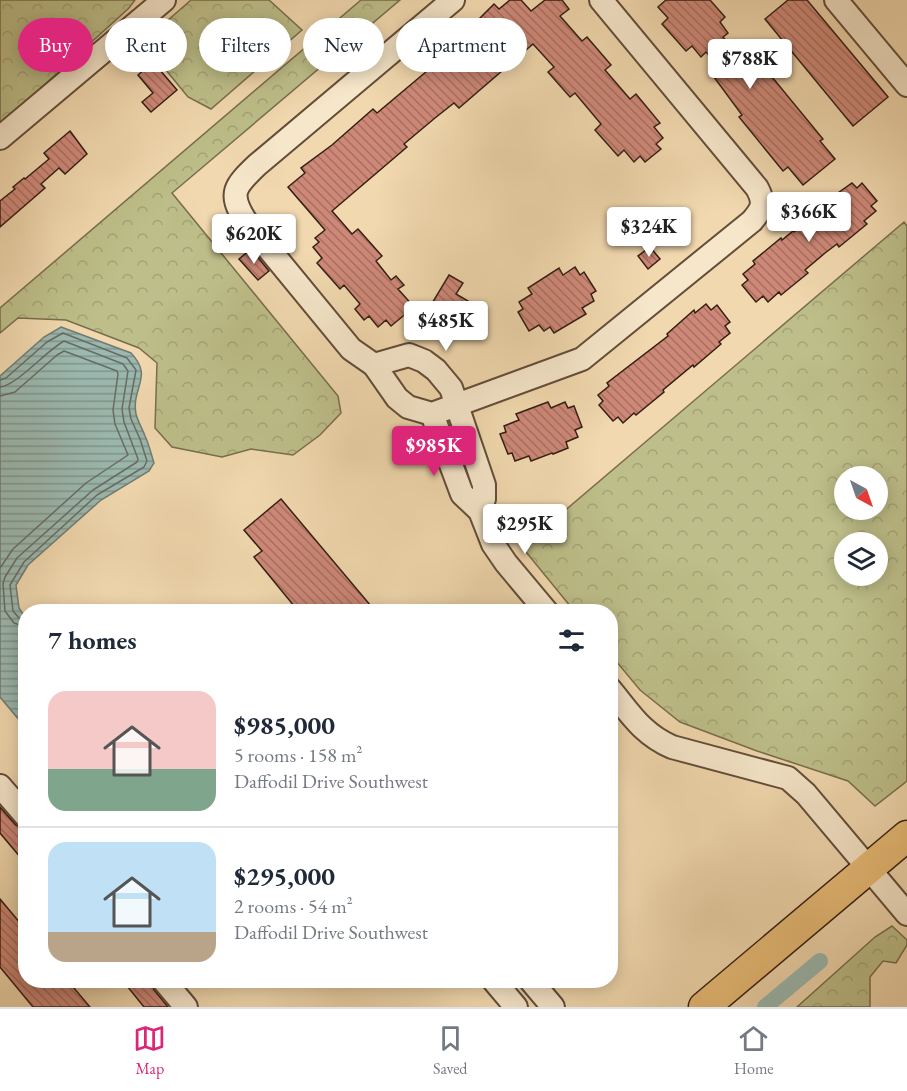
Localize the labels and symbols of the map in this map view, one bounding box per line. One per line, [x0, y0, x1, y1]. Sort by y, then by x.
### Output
pin: $788K [708, 39, 792, 90]
pin: $366K [767, 192, 851, 243]
pin: $324K [607, 207, 691, 258]
pin: $620K [212, 214, 296, 265]
pin: $485K [404, 301, 488, 352]
pin: $985K [392, 426, 476, 477]
north arrow [834, 466, 888, 520]
pin: $295K [483, 504, 567, 555]

